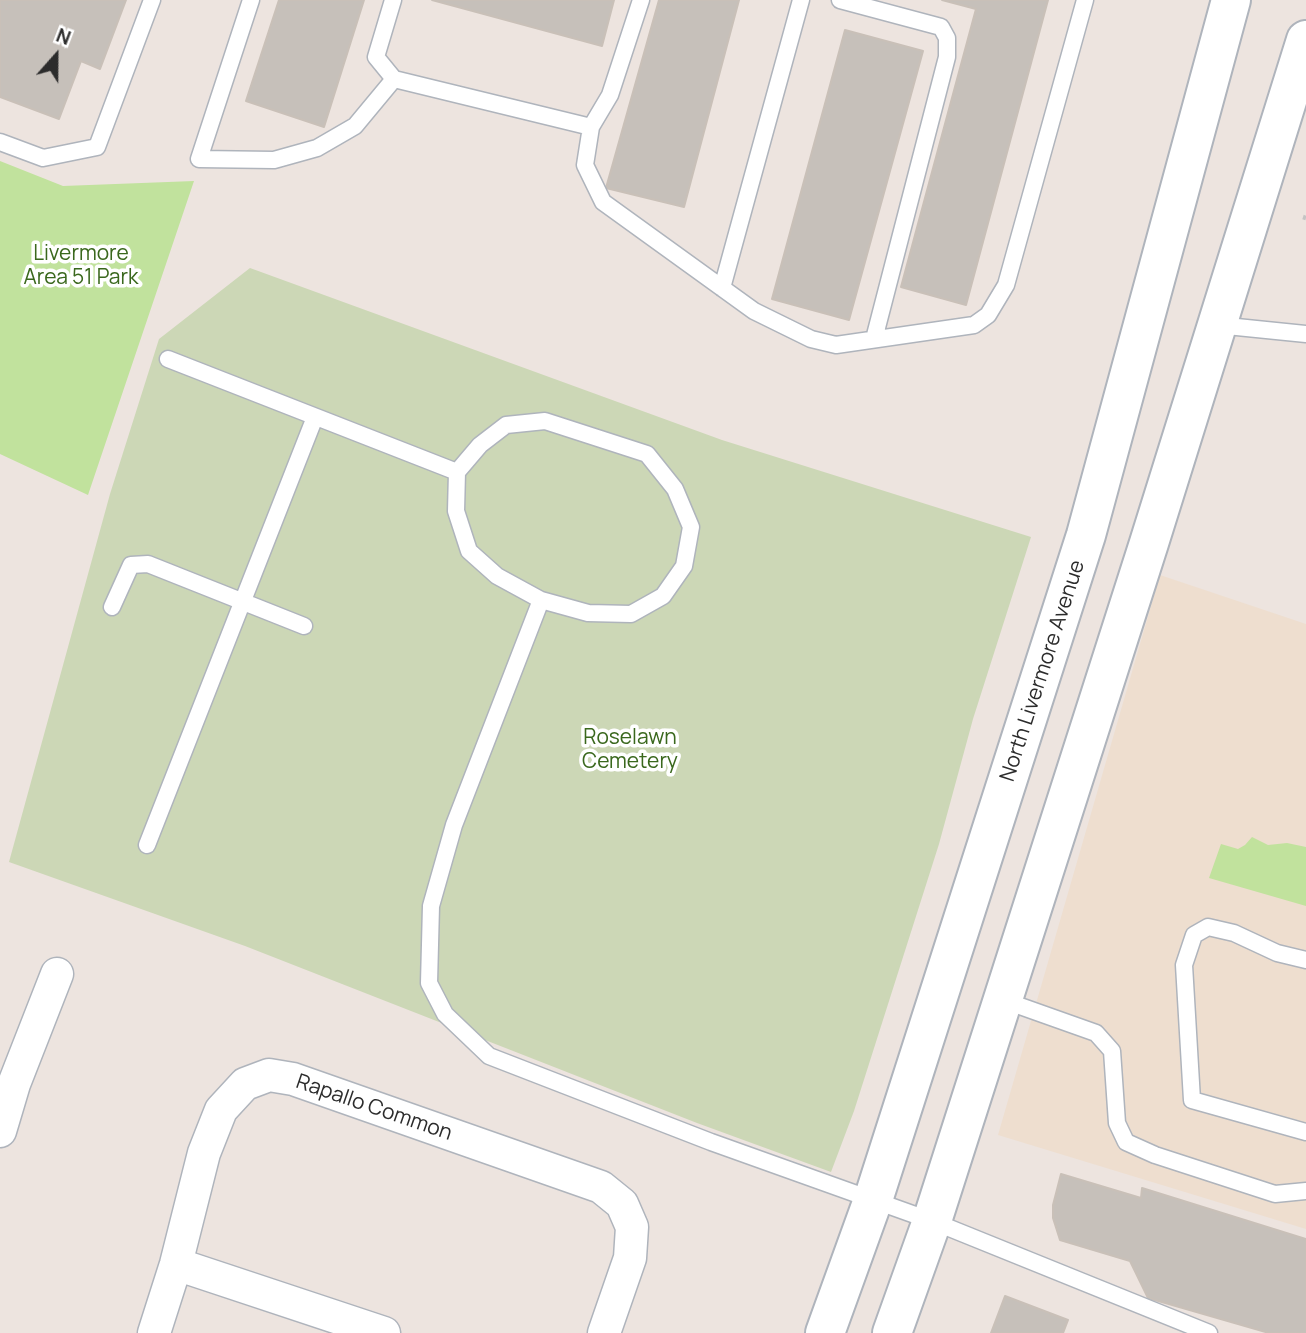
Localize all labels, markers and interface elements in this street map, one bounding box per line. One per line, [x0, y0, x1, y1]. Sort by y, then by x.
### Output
north arrow [21, 21, 91, 91]
text: N [52, 22, 75, 51]
park label: Livermore Area 51 Park [24, 241, 138, 291]
street label: North Livermore Avenue [995, 557, 1091, 785]
park label: Roselawn Cemetery [582, 725, 678, 775]
street label: Rapallo Common [293, 1070, 455, 1146]

